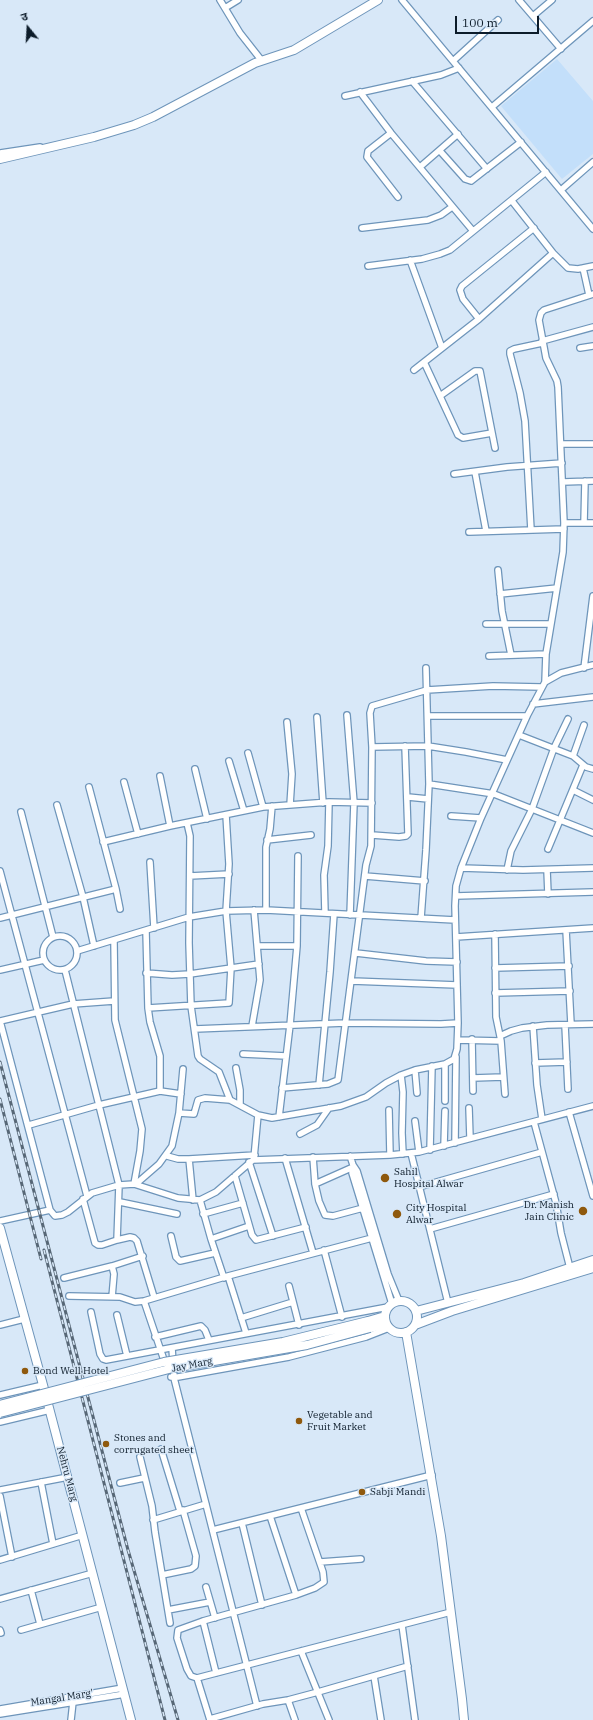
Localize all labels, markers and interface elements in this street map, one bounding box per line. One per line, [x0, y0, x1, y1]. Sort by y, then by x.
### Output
north arrow [8, 8, 48, 48]
scale bar [457, 8, 541, 34]
text: उ [19, 9, 30, 24]
text: 100 m [462, 15, 498, 30]
place label: Sahil Hospital Alwar [394, 1166, 463, 1190]
marker: Sahil Hospital Alwar [379, 1172, 391, 1184]
place label: Dr. Manish Jain Clinic [524, 1199, 574, 1222]
place label: City Hospital Alwar [406, 1202, 466, 1226]
marker: Dr. Manish Jain Clinic [577, 1205, 589, 1217]
marker: City Hospital Alwar [391, 1208, 403, 1220]
street label: Jay Marg [170, 1355, 214, 1375]
place label: Bond Well Hotel [33, 1365, 108, 1377]
marker: Bond Well Hotel [20, 1366, 30, 1376]
place label: Vegetable and Fruit Market [307, 1409, 373, 1432]
marker: Vegetable and Fruit Market [294, 1416, 304, 1426]
place label: Stones and corrugated sheet [114, 1432, 193, 1456]
marker: Stones and corrugated sheet [101, 1439, 111, 1449]
street label: Nehru Marg [54, 1445, 80, 1503]
place label: Sabji Mandi [370, 1486, 426, 1498]
marker: Sabji Mandi [357, 1487, 367, 1497]
street label: Mangal Marg' [30, 1687, 94, 1709]

